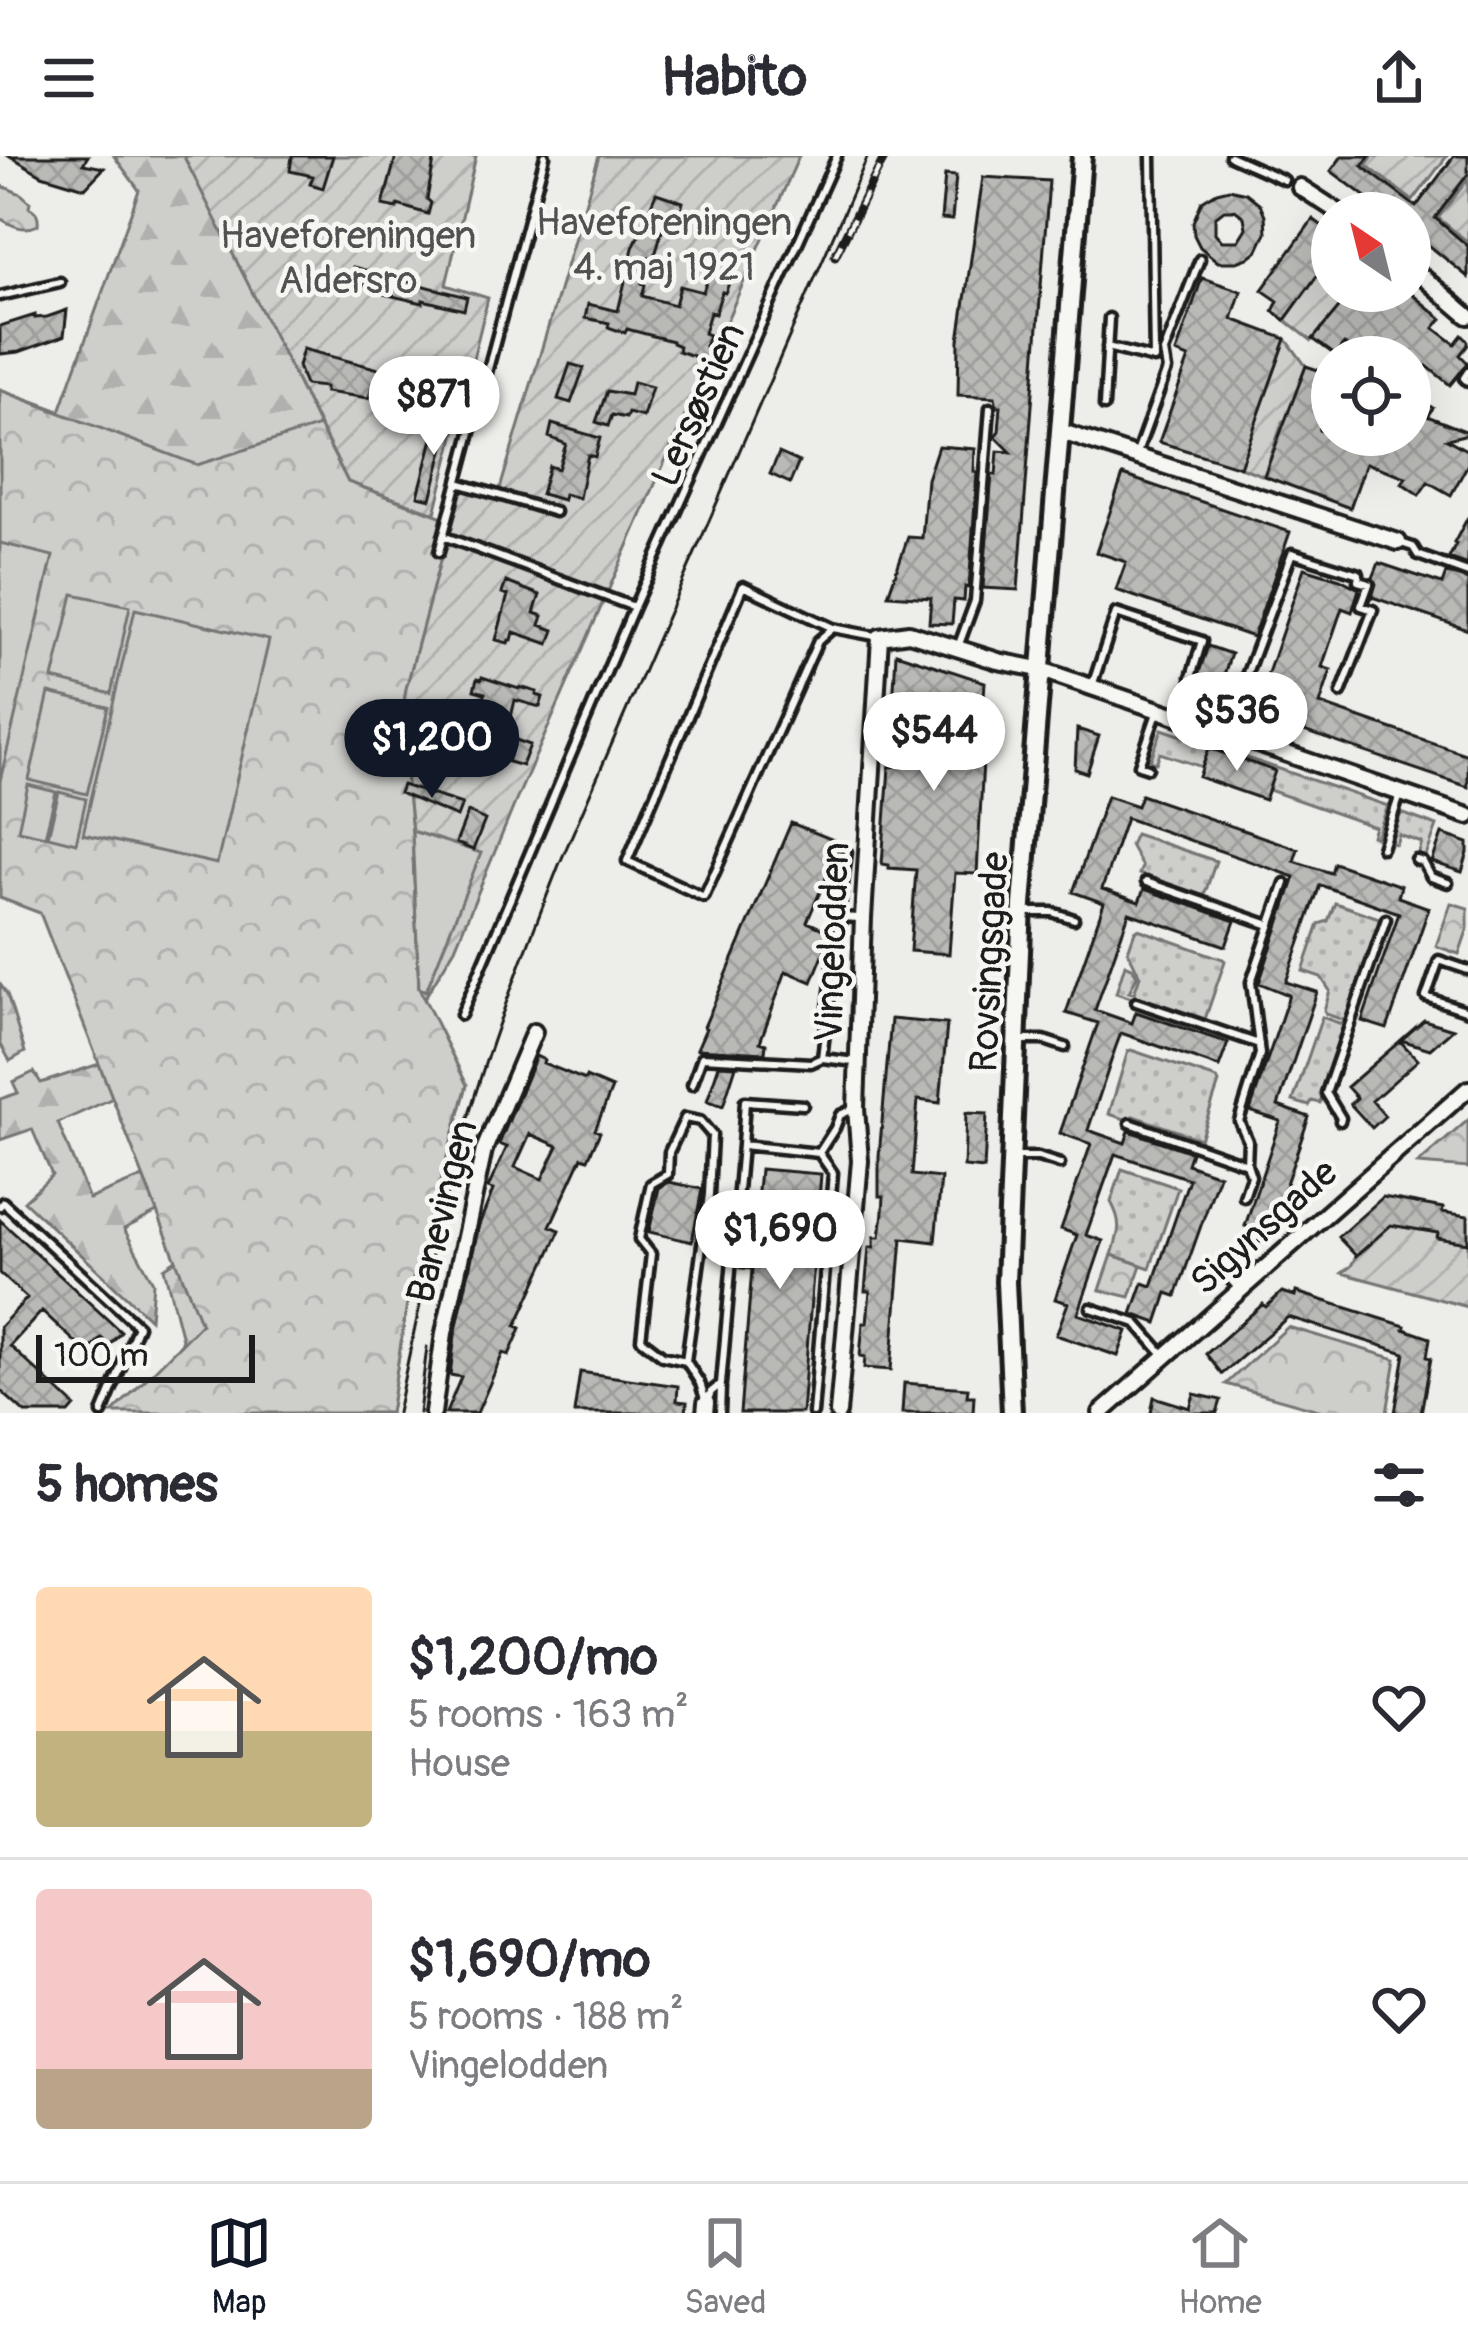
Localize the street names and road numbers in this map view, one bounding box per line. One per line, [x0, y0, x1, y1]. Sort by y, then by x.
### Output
street label: Lersøstien [641, 315, 756, 494]
street label: Vingelodden [805, 841, 860, 1043]
street label: Rovsingsgade [959, 851, 1020, 1074]
street label: Banevingen [396, 1115, 489, 1308]
street label: Sigynsgade [1180, 1148, 1348, 1306]

